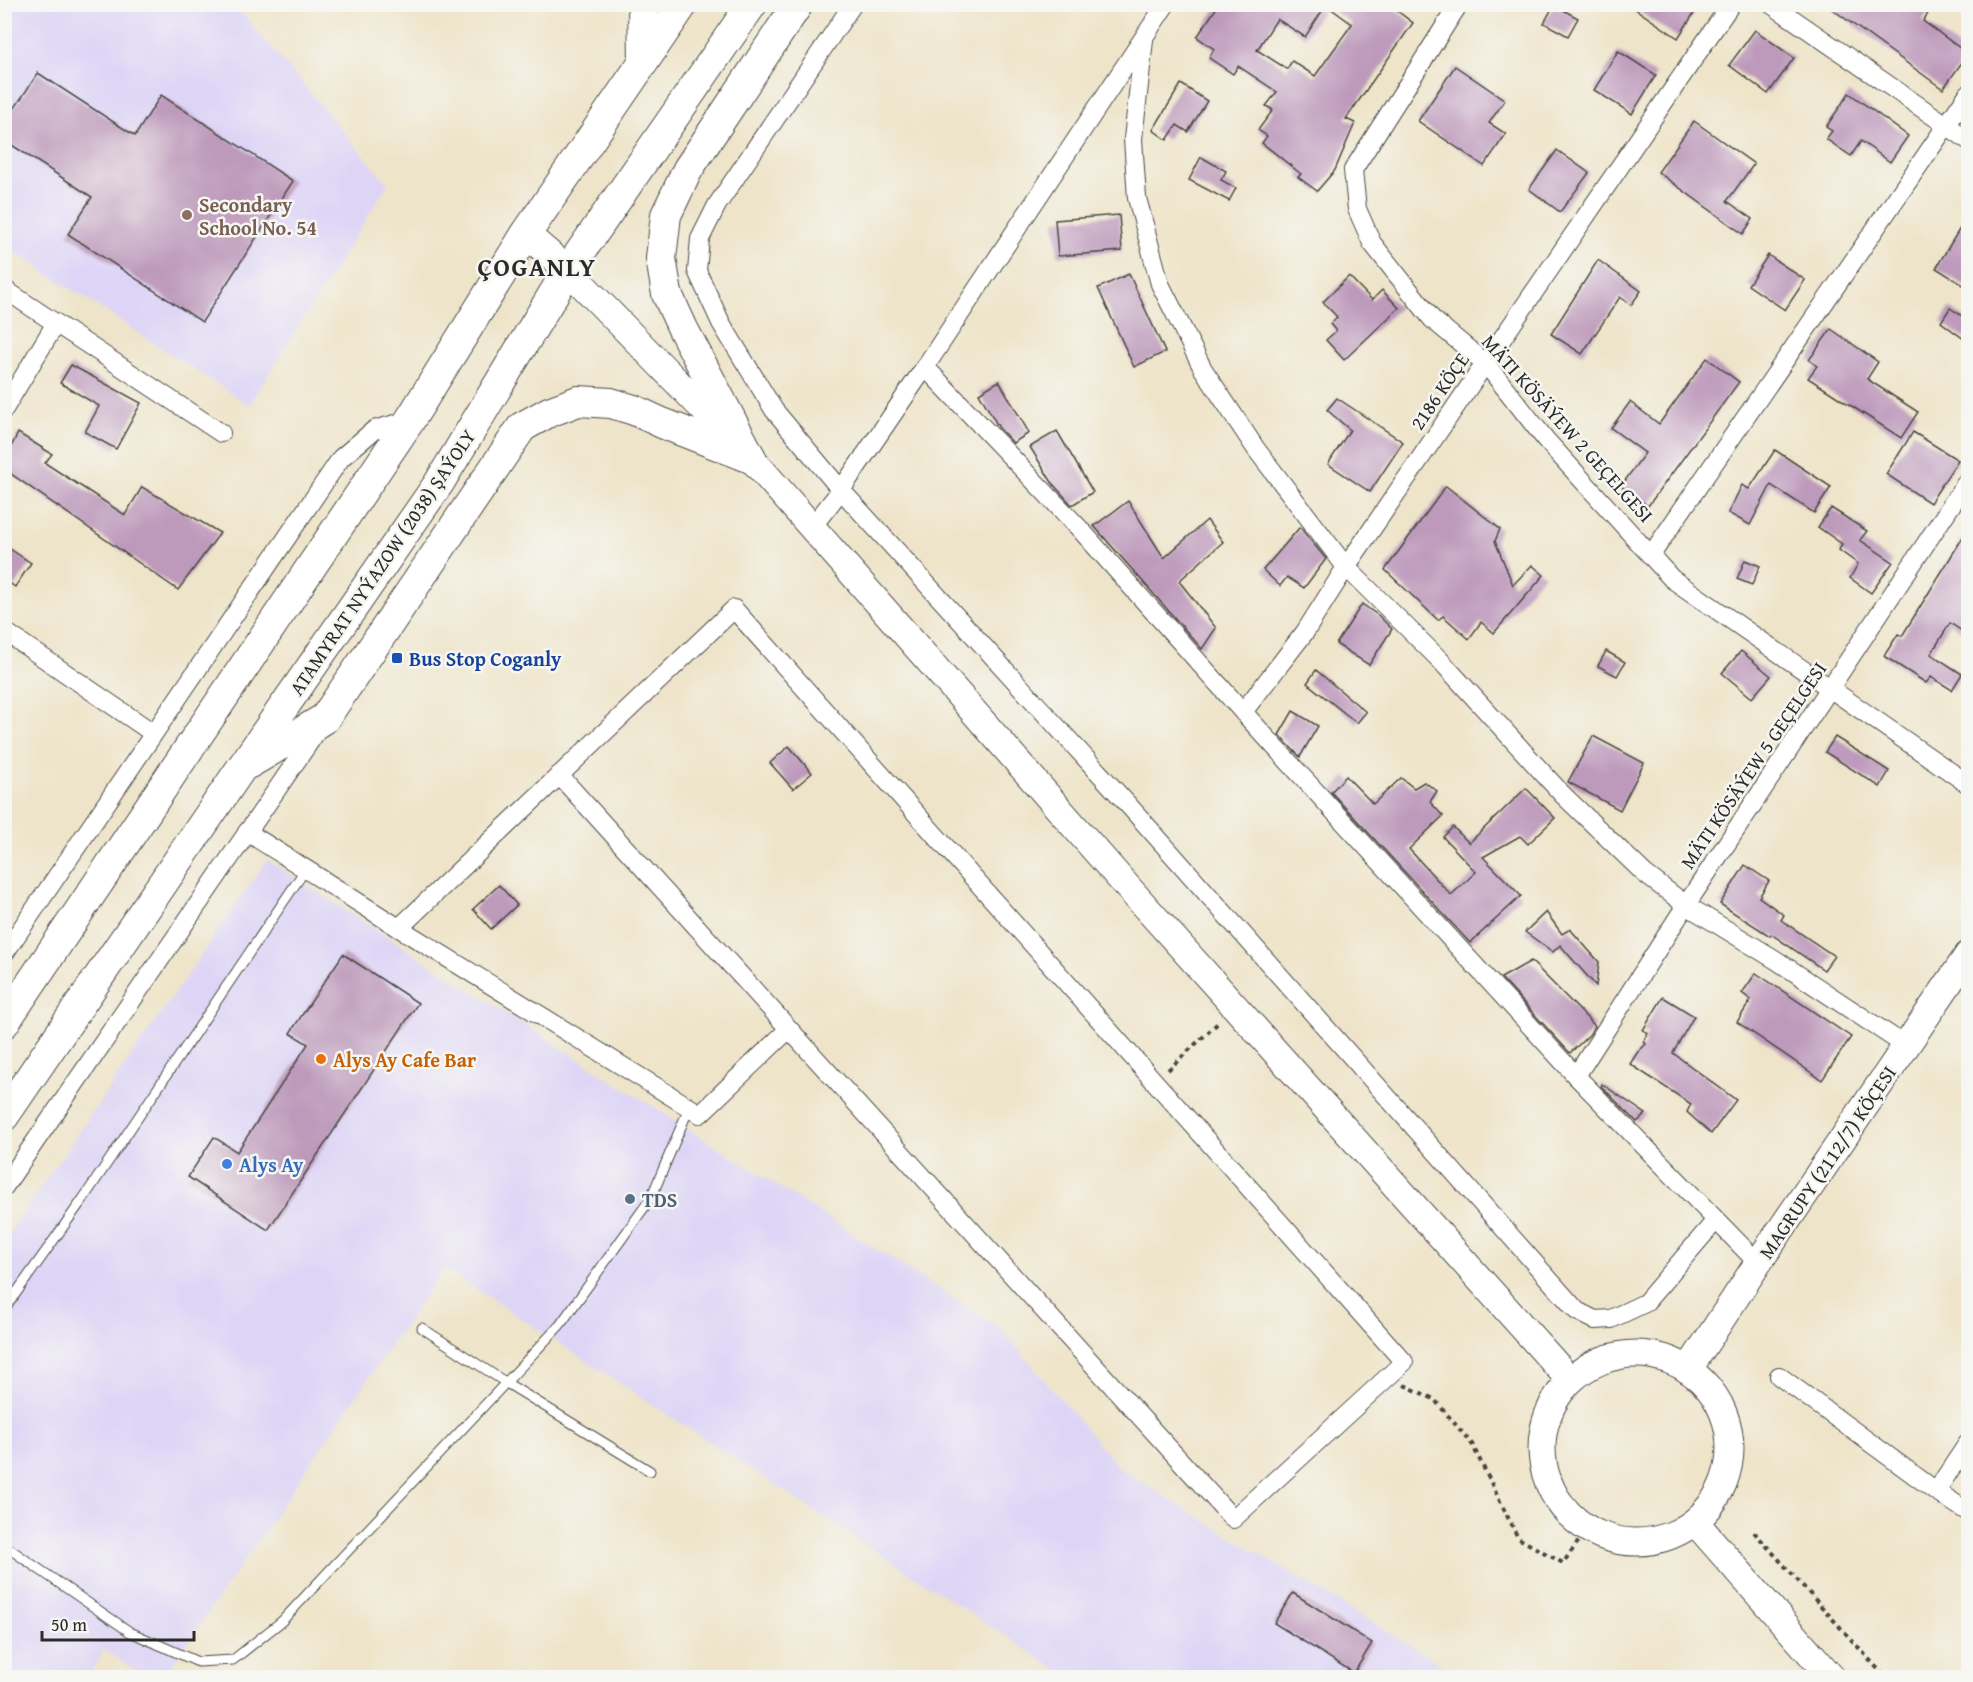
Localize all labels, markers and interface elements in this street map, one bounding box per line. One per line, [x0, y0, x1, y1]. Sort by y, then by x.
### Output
place label: Secondary School No. 54 [199, 190, 317, 242]
marker: Secondary School No. 54 [180, 208, 194, 222]
district label: ÇOGANLY [477, 247, 597, 286]
street label: MÄTI KÖSÄÝEW 2 GEÇELGESI [1476, 328, 1660, 528]
street label: 2186 KÖÇE [1402, 346, 1476, 436]
street label: ATAMYRAT NYÝAZOW (2038) ŞAÝOLY [282, 423, 482, 701]
place label: Bus Stop Coganly [409, 644, 562, 673]
marker: Bus Stop Coganly [390, 651, 404, 665]
street label: MÄTI KÖSÄÝEW 5 GEÇELGESI [1673, 656, 1833, 874]
place label: Alys Ay Cafe Bar [333, 1045, 476, 1074]
marker: Alys Ay Cafe Bar [314, 1052, 328, 1066]
street label: MAGRUPY (2112/7) KÖÇESI [1751, 1060, 1903, 1264]
place label: Alys Ay [239, 1150, 304, 1179]
marker: Alys Ay [220, 1157, 234, 1171]
place label: TDS [642, 1185, 677, 1214]
marker: TDS [623, 1192, 637, 1206]
scale bar [42, 1604, 194, 1642]
text: 50 m [51, 1611, 87, 1638]

